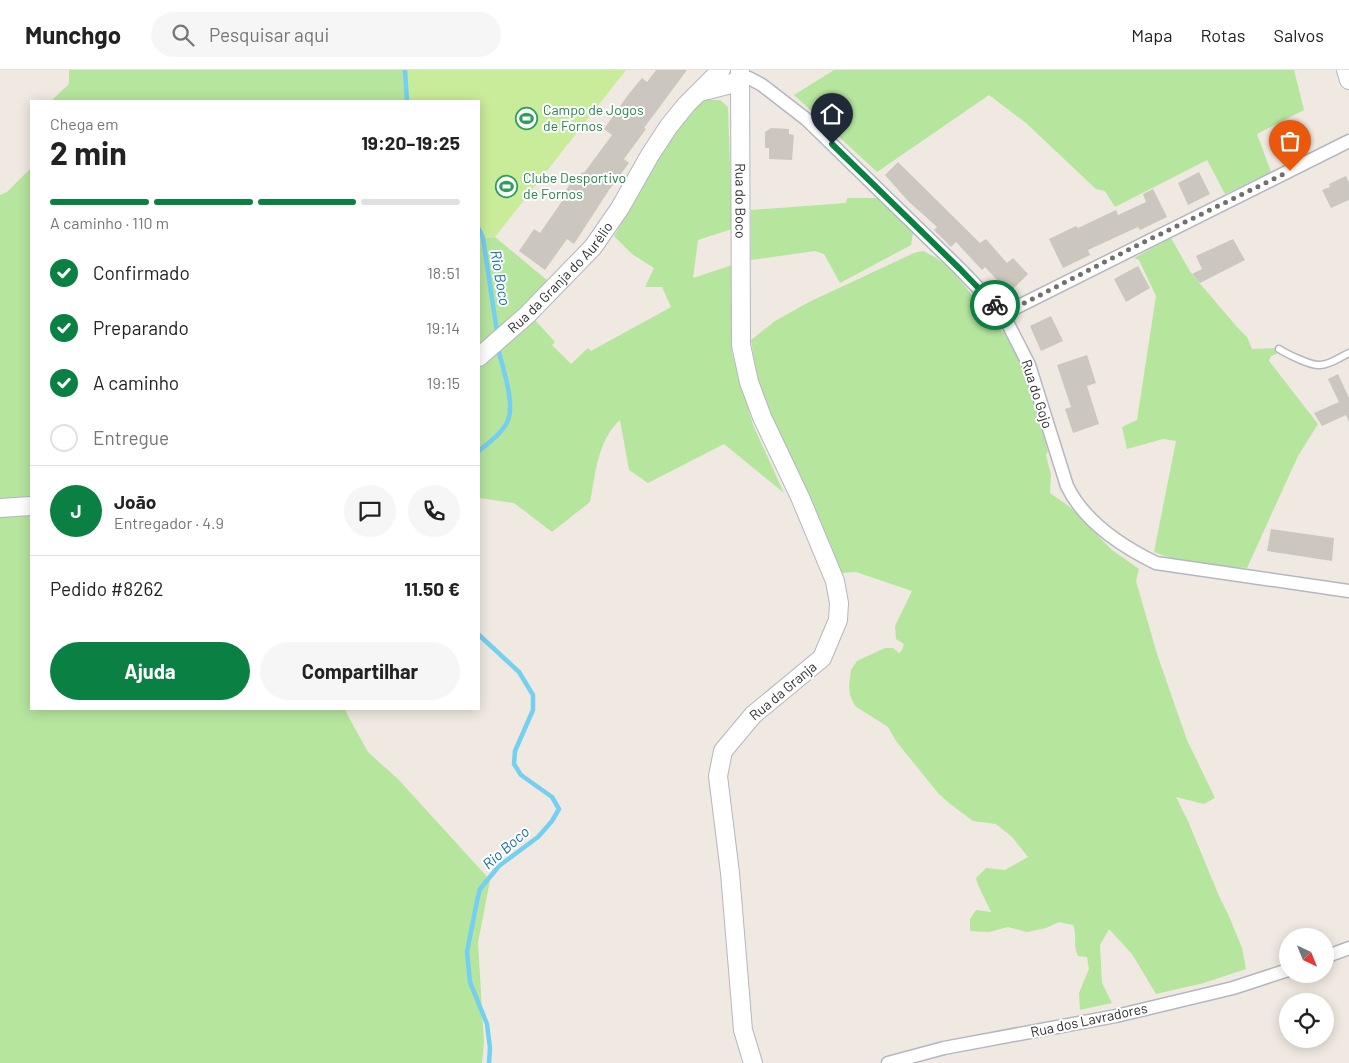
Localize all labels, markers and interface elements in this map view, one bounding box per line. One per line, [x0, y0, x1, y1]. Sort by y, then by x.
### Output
search box [151, 12, 501, 57]
text: Munchgo [25, 20, 121, 49]
icon: search [169, 21, 197, 49]
text: Pesquisar aqui [209, 23, 329, 46]
text: Mapa [1131, 24, 1172, 46]
text: Rotas [1200, 24, 1245, 46]
text: Salvos [1273, 24, 1324, 46]
pin [811, 93, 853, 144]
icon: home [818, 100, 846, 128]
place label: Campo de Jogos de Fornos [543, 101, 644, 134]
sports icon: Campo de Jogos de Fornos [515, 106, 539, 130]
text: Chega em [50, 114, 118, 133]
pin [1269, 120, 1311, 171]
icon: bag [1276, 127, 1304, 155]
text: 19:20–19:25 [361, 131, 460, 154]
text: 2 min [50, 133, 127, 171]
street label: Rua do Boco [732, 163, 750, 239]
place label: Clube Desportivo de Fornos [523, 169, 626, 202]
sports icon: Clube Desportivo de Fornos [495, 174, 519, 198]
text: A caminho · 110 m [50, 213, 169, 232]
street label: Rua da Granja do Aurélio [504, 218, 616, 336]
water label: Rio Boco [487, 249, 515, 307]
icon: check [50, 259, 78, 287]
text: Confirmado [93, 261, 190, 284]
text: 18:51 [427, 263, 460, 282]
courier [970, 280, 1020, 330]
icon: bike [981, 291, 1009, 319]
icon: check [50, 314, 78, 342]
text: Preparando [93, 316, 189, 339]
text: 19:14 [426, 318, 460, 337]
street label: Rua do Gojo [1018, 357, 1057, 430]
icon: check [50, 369, 78, 397]
text: A caminho [93, 371, 179, 394]
text: 19:15 [427, 373, 460, 392]
text: Entregue [93, 426, 169, 449]
button: chat [344, 485, 396, 537]
button: phone [408, 485, 460, 537]
text: João [114, 490, 156, 513]
text: J [70, 499, 82, 522]
text: Entregador · 4.9 [114, 513, 224, 532]
text: Pedido #8262 [50, 577, 163, 600]
text: 11.50 € [404, 577, 460, 600]
button: Ajuda [50, 642, 250, 700]
button: Compartilhar [260, 642, 460, 700]
street label: Rua da Granja [746, 658, 820, 724]
water label: Rio Boco [478, 822, 532, 872]
north arrow [1279, 928, 1334, 982]
map controls [1279, 928, 1334, 1048]
button: locate [1279, 993, 1334, 1048]
street label: Rua dos Lavradores [1029, 999, 1149, 1040]

